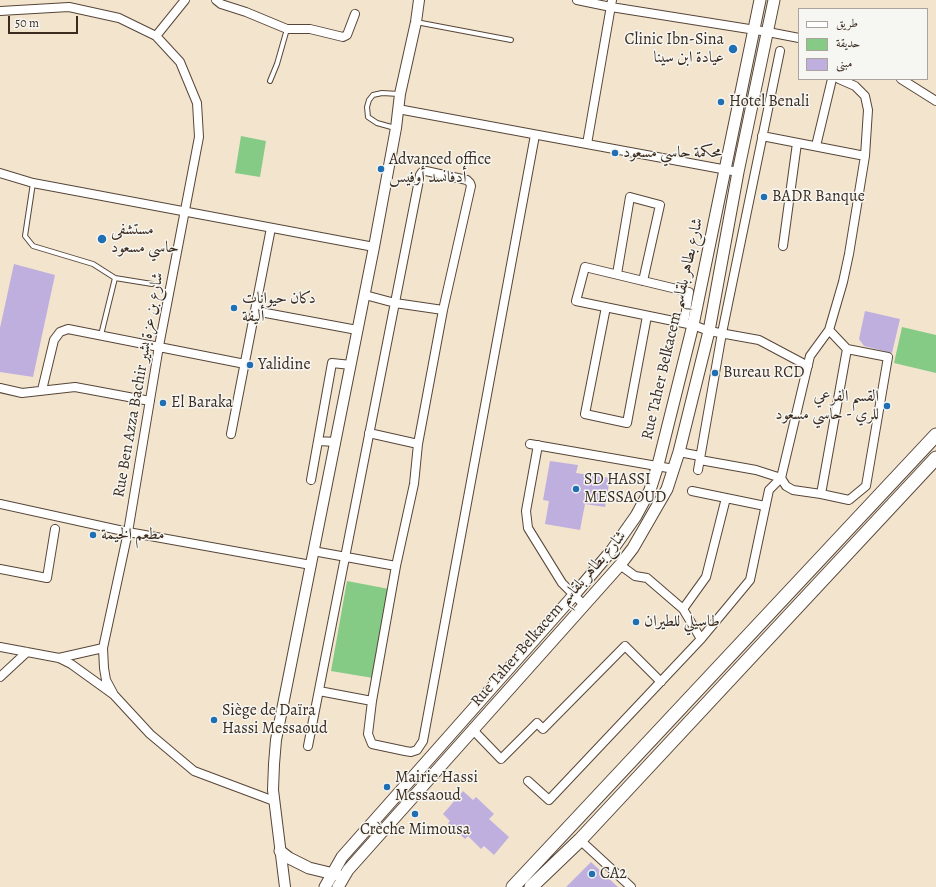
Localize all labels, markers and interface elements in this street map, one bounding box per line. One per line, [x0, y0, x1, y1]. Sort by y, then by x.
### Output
scale bar [10, 8, 80, 34]
legend [798, 8, 928, 80]
text: 50 m [15, 15, 39, 31]
text: طريق [836, 15, 858, 31]
place label: Clinic Ibn-Sina عيادة ابن سينا [625, 30, 724, 68]
text: حديقة [836, 35, 860, 51]
marker: Clinic Ibn-Sina عيادة ابن سينا [727, 43, 739, 55]
text: مبنى [836, 55, 852, 71]
place label: Hotel Benali [729, 92, 809, 112]
marker: Hotel Benali [716, 97, 726, 107]
place label: محكمة حاسي مسعود [623, 143, 722, 163]
marker: محكمة حاسي مسعود [610, 148, 620, 158]
place label: Advanced office أدفانسد أوفيس [389, 150, 491, 188]
marker: Advanced office أدفانسد أوفيس [376, 164, 386, 174]
place label: BADR Banque [772, 187, 865, 207]
marker: BADR Banque [759, 192, 769, 202]
street label: Rue Taher Belkacem شارع بطاهر بلقاسم [638, 216, 708, 442]
place label: مستشفى حاسي مسعود [111, 220, 179, 258]
marker: مستشفى حاسي مسعود [96, 233, 108, 245]
street label: Rue Ben Azza Bachir شارع بن عزة بشير [110, 271, 168, 499]
place label: دكان حيوانات أليفة [242, 289, 316, 327]
marker: دكان حيوانات أليفة [229, 303, 239, 313]
place label: Yalidine [258, 355, 311, 375]
marker: Yalidine [245, 360, 255, 370]
place label: Bureau RCD [723, 363, 805, 383]
marker: Bureau RCD [710, 368, 720, 378]
place label: القسم الفرعي للري - حاسي مسعود [775, 387, 879, 425]
place label: El Baraka [171, 393, 233, 413]
marker: El Baraka [158, 398, 168, 408]
marker: القسم الفرعي للري - حاسي مسعود [882, 401, 892, 411]
place label: SD HASSI MESSAOUD [584, 470, 666, 508]
marker: SD HASSI MESSAOUD [571, 484, 581, 494]
place label: مطعم الخيمة [101, 525, 164, 545]
street label: Rue Taher Belkacem شارع بطاهر بلقاسم [467, 527, 631, 711]
marker: مطعم الخيمة [88, 530, 98, 540]
place label: طاسيلي للطيران [644, 612, 720, 632]
marker: طاسيلي للطيران [631, 617, 641, 627]
place label: Siège de Daïra Hassi Messaoud [222, 701, 328, 739]
marker: Siège de Daïra Hassi Messaoud [209, 715, 219, 725]
place label: Mairie Hassi Messaoud [395, 768, 478, 806]
marker: Mairie Hassi Messaoud [382, 782, 392, 792]
marker: Crèche Mimousa [410, 809, 420, 819]
place label: Crèche Mimousa [360, 820, 470, 840]
place label: CA2 [600, 864, 627, 884]
marker: CA2 [587, 869, 597, 879]

